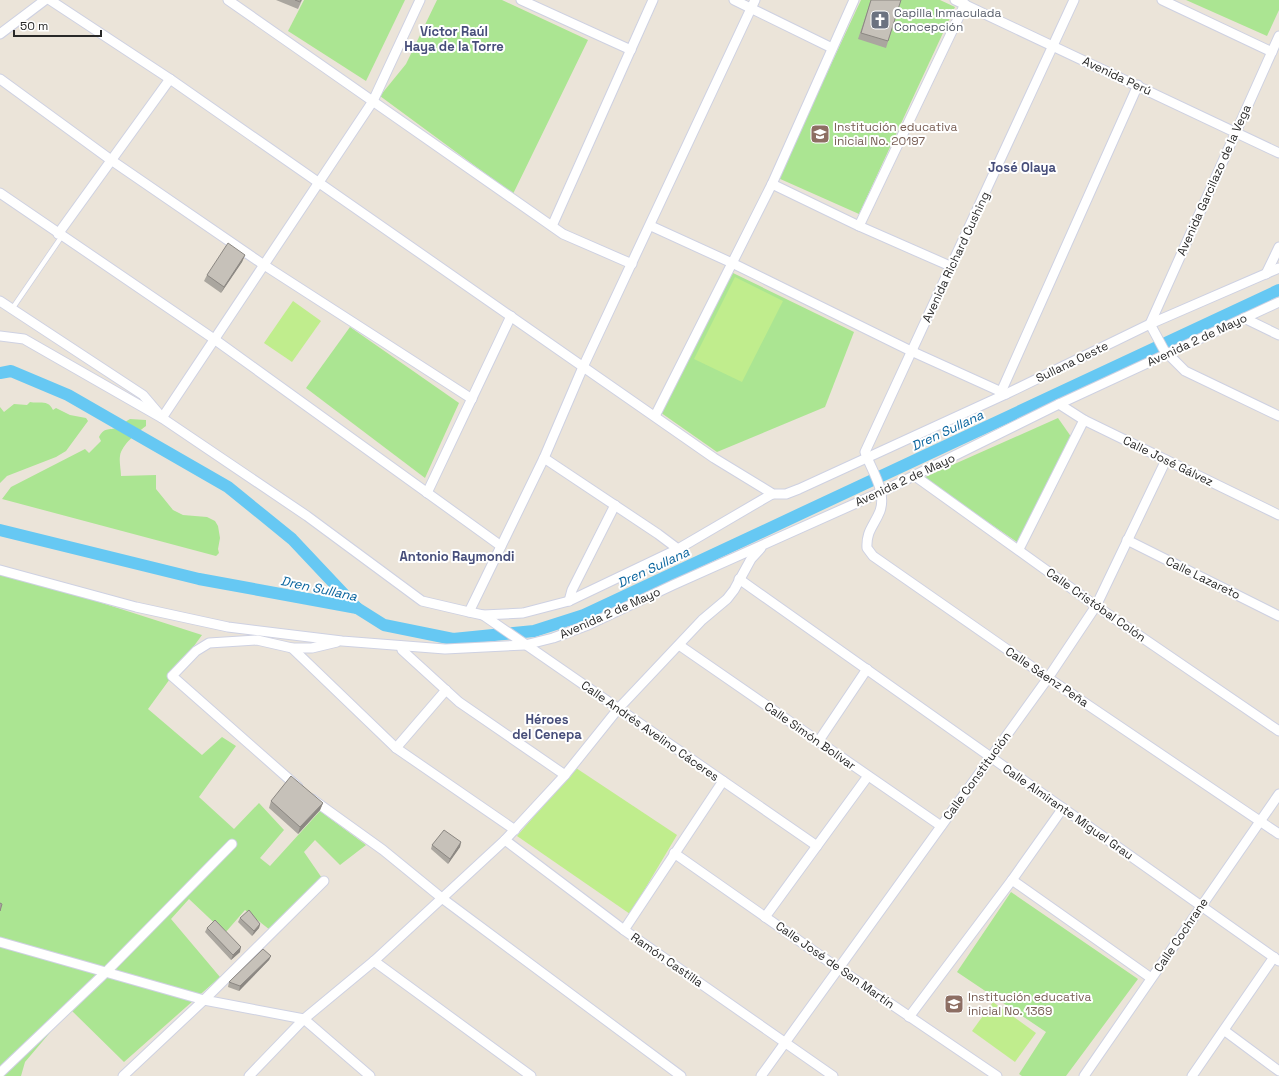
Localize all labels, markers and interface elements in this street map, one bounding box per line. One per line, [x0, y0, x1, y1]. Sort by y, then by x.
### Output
place label: Capilla Inmaculada Concepción [894, 5, 1001, 35]
church icon: Capilla Inmaculada Concepción [869, 9, 891, 31]
scale bar [14, 12, 101, 38]
text: 50 m [20, 18, 48, 34]
district label: Víctor Raúl Haya de la Torre [404, 23, 504, 55]
street label: Avenida Perú [1080, 53, 1154, 99]
street label: Avenida Garcilazo de la Vega [1173, 102, 1255, 258]
place label: Institución educativa inicial No. 20197 [834, 119, 957, 149]
school or university icon: Institución educativa inicial No. 20197 [809, 123, 831, 145]
district label: José Olaya [988, 159, 1057, 176]
street label: Avenida Richard Cushing [919, 189, 993, 325]
street label: Avenida 2 de Mayo [1144, 310, 1250, 370]
street label: Sullana Oeste [1033, 338, 1111, 386]
water label: Dren Sullana [908, 406, 986, 455]
street label: Calle José Gálvez [1120, 432, 1216, 490]
street label: Avenida 2 de Mayo [852, 450, 958, 510]
water label: Dren Sullana [614, 543, 692, 592]
district label: Antonio Raymondi [400, 548, 514, 565]
street label: Calle Lazareto [1163, 553, 1243, 603]
street label: Calle Cristóbal Colón [1043, 565, 1149, 645]
water label: Dren Sullana [279, 572, 359, 605]
street label: Avenida 2 de Mayo [557, 584, 663, 642]
street label: Calle Sáenz Peña [1002, 643, 1092, 711]
street label: Calle Andrés Avelino Cáceres [578, 677, 722, 785]
street label: Calle Simón Bolívar [761, 698, 859, 774]
district label: Héroes del Cenepa [512, 711, 582, 743]
street label: Calle Constitución [940, 729, 1014, 823]
street label: Calle Almirante Miguel Grau [1000, 761, 1136, 863]
street label: Calle Cochrane [1150, 895, 1212, 975]
street label: Calle José de San Martín [772, 918, 898, 1012]
street label: Ramón Castilla [628, 929, 706, 991]
place label: Institución educativa inicial No. 1369 [968, 989, 1091, 1019]
school or university icon: Institución educativa inicial No. 1369 [943, 993, 965, 1015]

